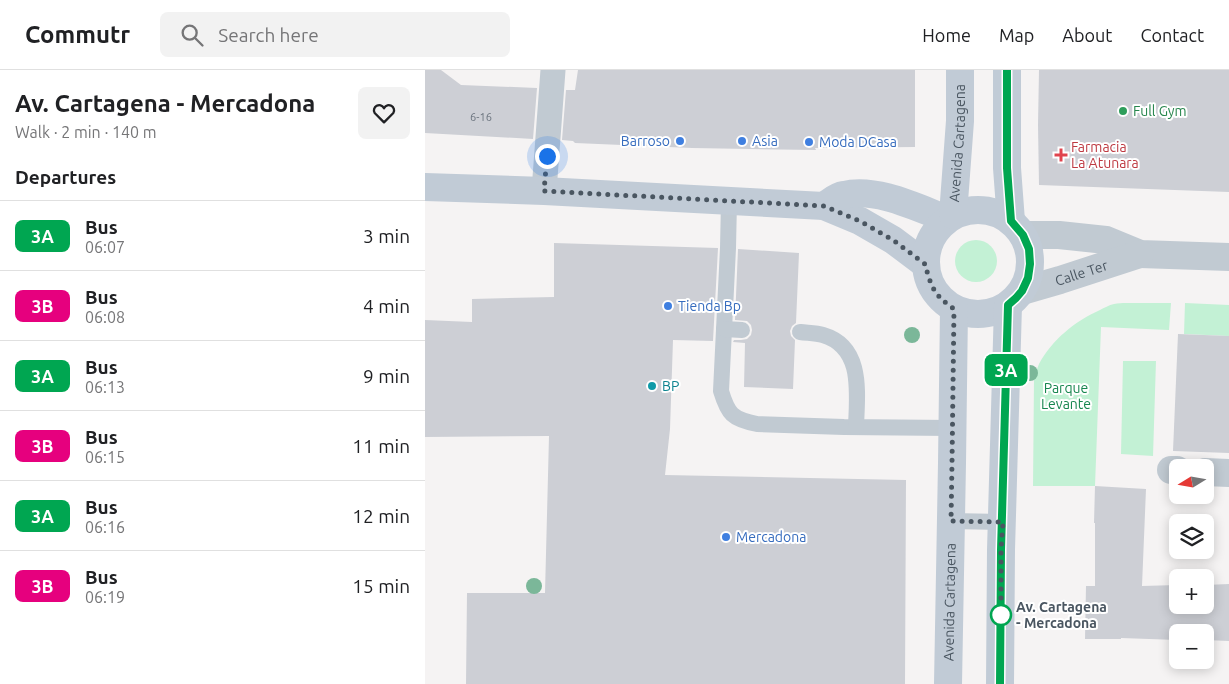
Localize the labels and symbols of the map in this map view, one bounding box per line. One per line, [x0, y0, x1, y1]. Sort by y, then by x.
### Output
street label: Avenida Cartagena [946, 84, 968, 203]
place label: Full Gym [1133, 103, 1187, 119]
marker: Full Gym [1117, 105, 1129, 117]
house number: 6-16 [470, 111, 492, 123]
place label: Barroso [621, 133, 670, 149]
place label: Asia [752, 133, 778, 149]
place label: Moda DCasa [819, 134, 897, 150]
marker: Barroso [674, 135, 686, 147]
marker: Asia [736, 135, 748, 147]
marker: Moda DCasa [803, 136, 815, 148]
place label: Farmacia La Atunara [1071, 139, 1139, 171]
your location [535, 144, 560, 169]
marker: Farmacia La Atunara [1055, 149, 1067, 161]
street label: Calle Ter [1053, 257, 1110, 289]
place label: Tienda Bp [678, 298, 741, 314]
marker: Tienda Bp [662, 300, 674, 312]
line badge: 3A [983, 354, 1029, 386]
place label: BP [662, 378, 679, 394]
marker: BP [646, 380, 658, 392]
park label: Parque Levante [1041, 380, 1091, 412]
north arrow [1169, 459, 1214, 504]
place label: Mercadona [736, 529, 806, 545]
marker: Mercadona [720, 531, 732, 543]
street label: Avenida Cartagena [940, 543, 959, 661]
place label: Av. Cartagena - Mercadona [1016, 599, 1107, 631]
marker: Av. Cartagena - Mercadona [990, 604, 1012, 626]

